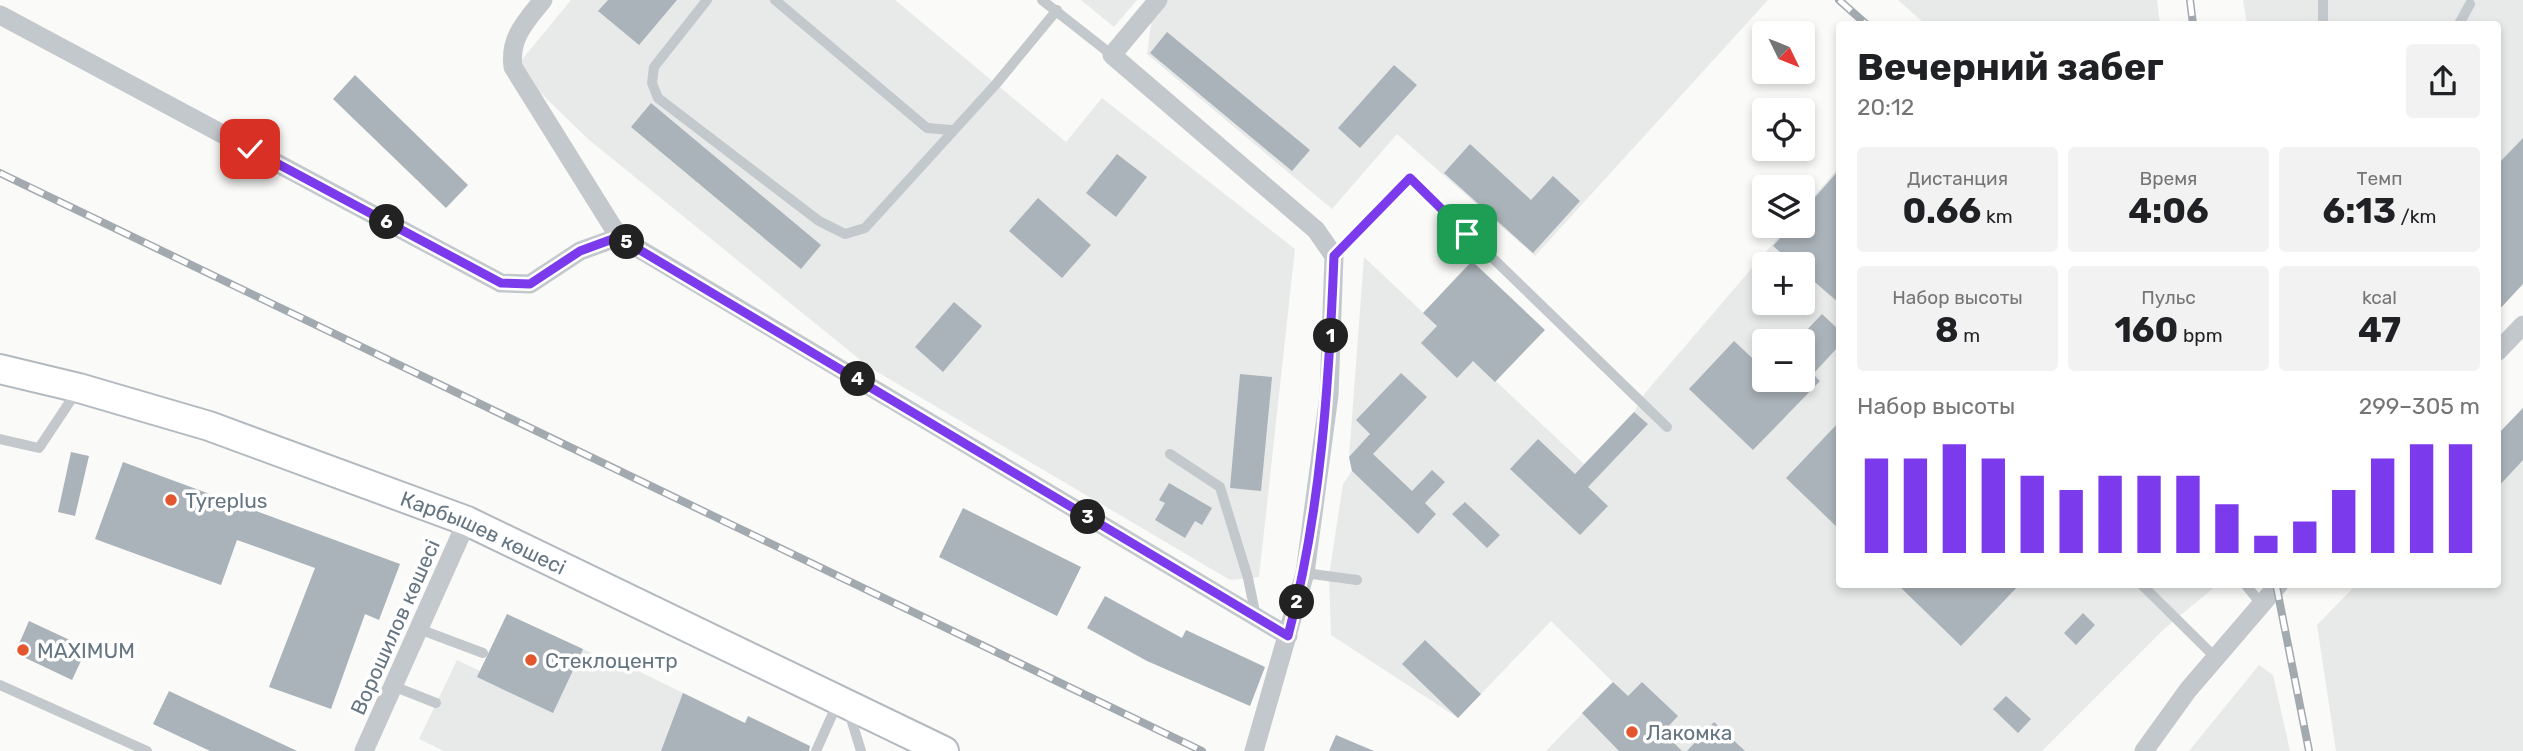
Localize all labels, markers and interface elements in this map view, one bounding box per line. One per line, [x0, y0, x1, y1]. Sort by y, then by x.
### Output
north arrow [1752, 21, 1815, 84]
map controls [1752, 21, 1815, 392]
text: Вечерний забег [1857, 44, 2164, 90]
button: share [2406, 44, 2480, 118]
text: 20:12 [1857, 93, 1914, 121]
button: locate [1752, 98, 1815, 161]
pin [220, 119, 280, 179]
icon: check [231, 130, 269, 168]
text: Дистанция [1907, 167, 2008, 190]
text: Время [2140, 167, 2197, 190]
text: Темп [2357, 167, 2402, 190]
button: layers [1752, 175, 1815, 238]
text: 0.66 [1902, 190, 1981, 232]
text: 4:06 [2128, 190, 2209, 232]
text: 6:13 [2323, 190, 2396, 232]
pin: 6 [370, 204, 404, 240]
pin [1437, 204, 1497, 264]
text: km [1981, 205, 2013, 228]
text: /km [2396, 205, 2436, 228]
text: 6 [380, 210, 393, 233]
icon: arrive [1448, 215, 1486, 253]
pin: 5 [610, 224, 644, 260]
text: 5 [620, 230, 633, 253]
button: + [1752, 252, 1815, 315]
text: Набор высоты [1892, 286, 2023, 309]
text: Пульс [2141, 286, 2196, 309]
text: kcal [2362, 286, 2397, 309]
text: 8 [1935, 309, 1959, 351]
text: 160 [2114, 309, 2178, 351]
text: 47 [2358, 309, 2401, 351]
pin: 1 [1314, 318, 1348, 354]
text: 1 [1326, 324, 1335, 347]
text: m [1959, 324, 1980, 347]
text: bpm [2178, 324, 2223, 347]
button: − [1752, 329, 1815, 392]
pin: 4 [840, 362, 876, 396]
text: 4 [851, 367, 864, 390]
text: Набор высоты [1857, 392, 2015, 420]
text: 299–305 m [2359, 392, 2480, 420]
street label: Карбышев көшесі [397, 485, 570, 579]
place label: Tyreplus [185, 488, 268, 513]
marker: Tyreplus [163, 492, 179, 508]
pin: 3 [1070, 500, 1106, 534]
text: 3 [1081, 505, 1094, 528]
street label: Ворошилов көшесі [345, 535, 445, 719]
pin: 2 [1280, 584, 1314, 620]
text: 2 [1290, 590, 1303, 613]
place label: MAXIMUM [37, 638, 135, 663]
marker: MAXIMUM [15, 642, 31, 658]
place label: Стеклоцентр [545, 648, 678, 673]
marker: Стеклоцентр [523, 652, 539, 668]
place label: Лакомка [1646, 720, 1732, 745]
marker: Лакомка [1624, 724, 1640, 740]

